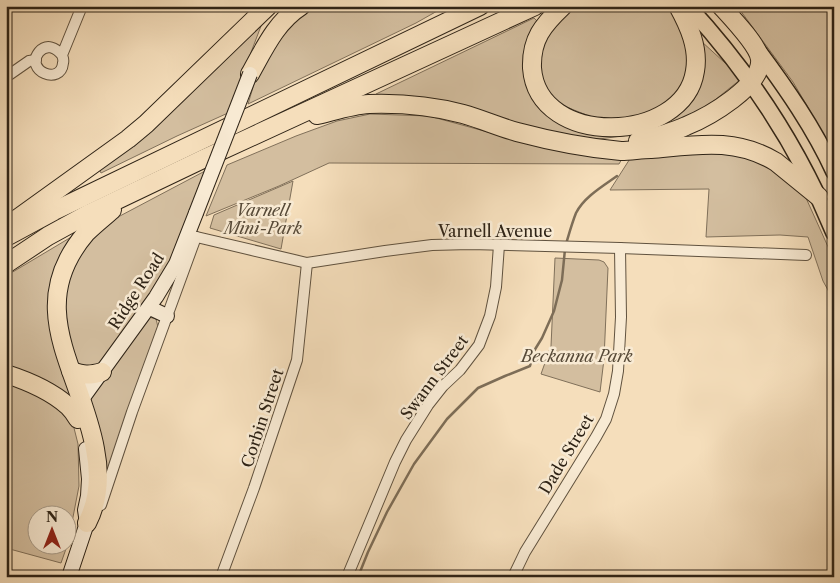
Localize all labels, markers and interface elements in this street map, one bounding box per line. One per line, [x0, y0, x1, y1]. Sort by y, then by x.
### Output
park label: Varnell Mini-Park [222, 200, 303, 238]
street label: Varnell Avenue [437, 221, 552, 241]
street label: Ridge Road [104, 249, 168, 333]
street label: Swann Street [396, 331, 472, 423]
park label: Beckanna Park [519, 346, 633, 366]
street label: Corbin Street [237, 366, 288, 470]
street label: Dade Street [534, 410, 598, 498]
north arrow [28, 506, 78, 556]
text: N [46, 508, 58, 526]

